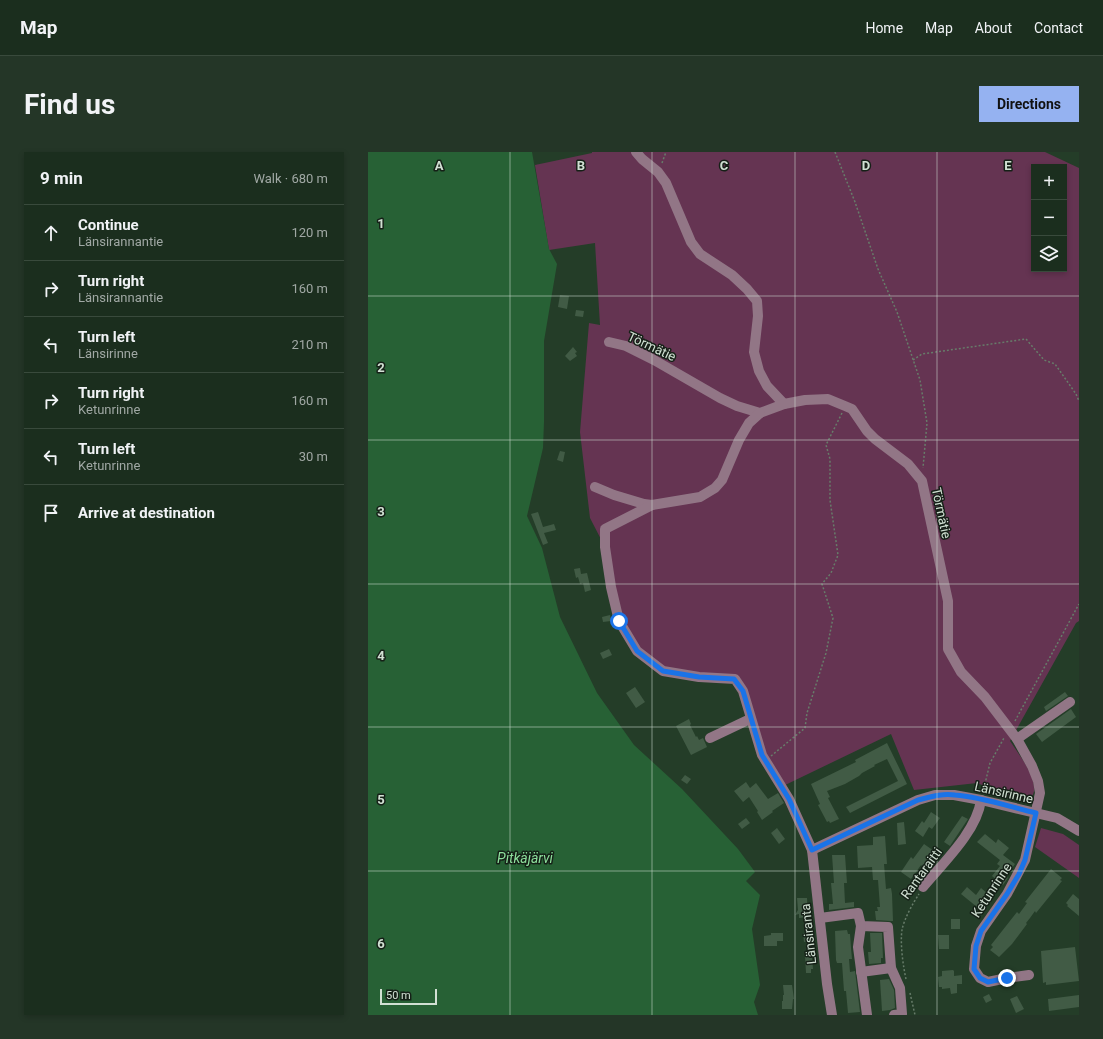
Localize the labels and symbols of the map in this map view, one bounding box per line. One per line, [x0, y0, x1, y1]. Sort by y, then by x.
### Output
text: A [435, 158, 444, 173]
text: B [577, 158, 585, 173]
text: C [720, 158, 729, 173]
text: D [862, 158, 870, 173]
text: E [1004, 158, 1012, 173]
text: 1 [377, 216, 385, 231]
street label: Törmätie [625, 329, 678, 364]
text: 2 [377, 360, 385, 375]
street label: Törmätie [929, 486, 954, 540]
text: 3 [377, 504, 385, 519]
route start [610, 612, 628, 630]
text: 4 [377, 648, 385, 663]
street label: Länsirinne [973, 778, 1035, 807]
text: 5 [377, 792, 385, 807]
street label: Rantaraitti [898, 845, 945, 902]
water label: Pitkäjärvi [497, 850, 554, 866]
street label: Ketunrinne [968, 860, 1015, 920]
street label: Länsiranta [798, 903, 819, 965]
text: 6 [377, 936, 385, 951]
route end [998, 969, 1016, 987]
scale bar [380, 987, 437, 1006]

